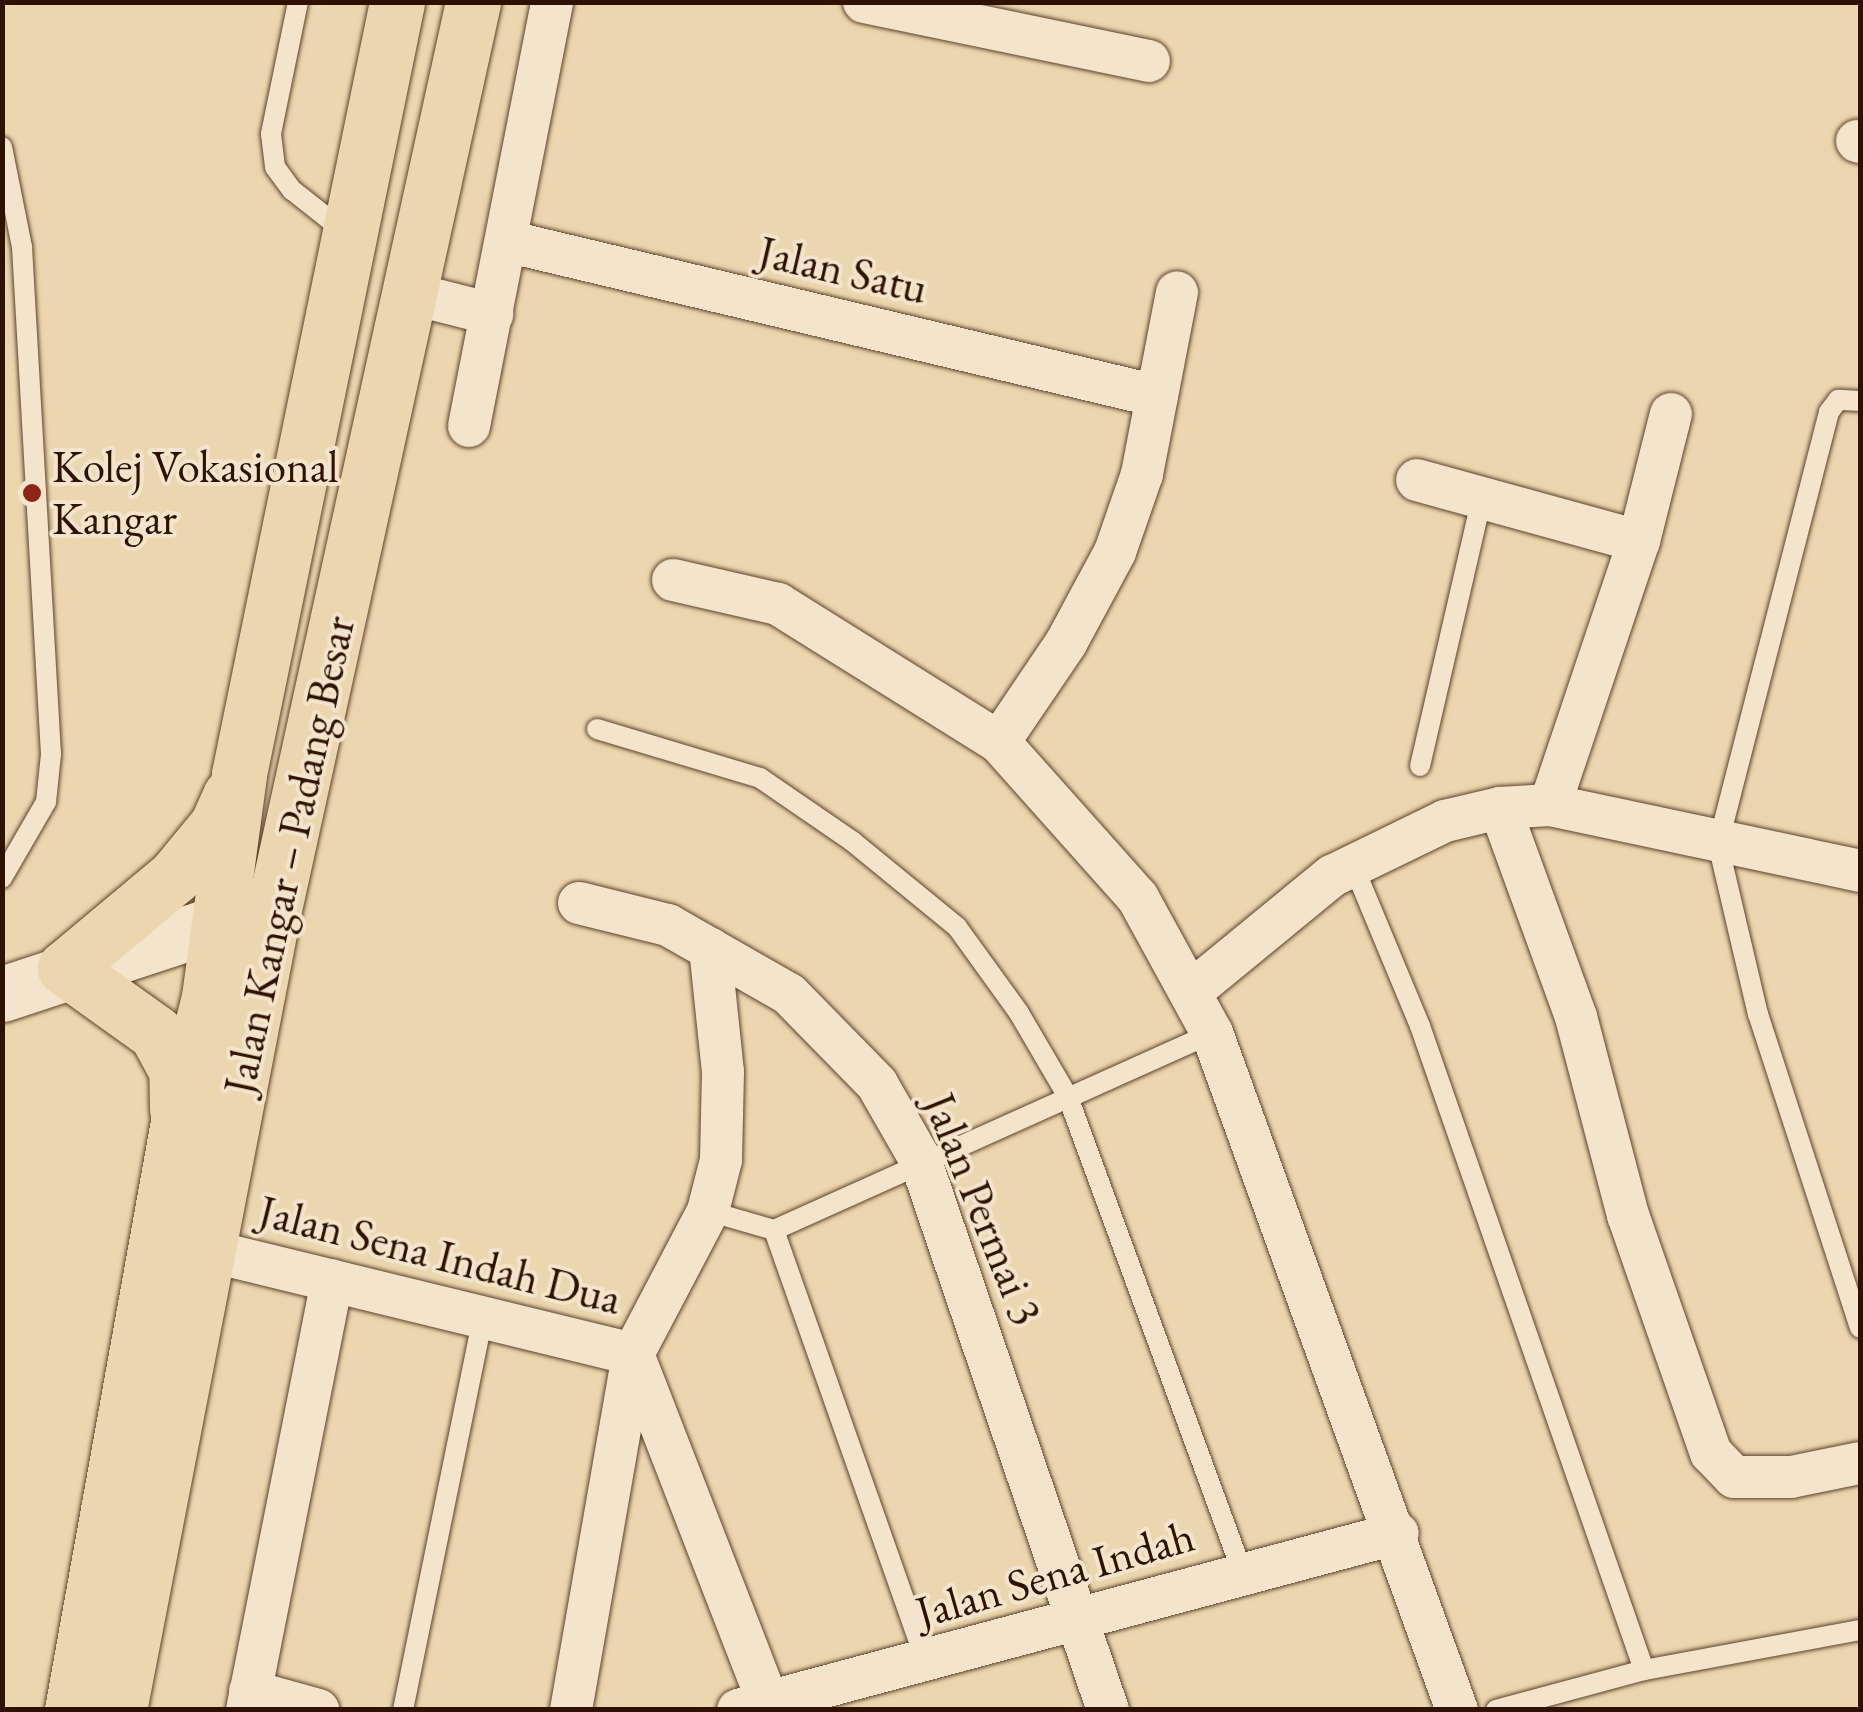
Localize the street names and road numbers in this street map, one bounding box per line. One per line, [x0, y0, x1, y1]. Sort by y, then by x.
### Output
street label: Jalan Satu [753, 224, 933, 316]
street label: Jalan Kangar – Padang Besar [212, 611, 366, 1099]
street label: Jalan Permai 3 [912, 1086, 1054, 1332]
street label: Jalan Sena Indah Dua [253, 1184, 627, 1326]
street label: Jalan Sena Indah [910, 1509, 1200, 1639]

